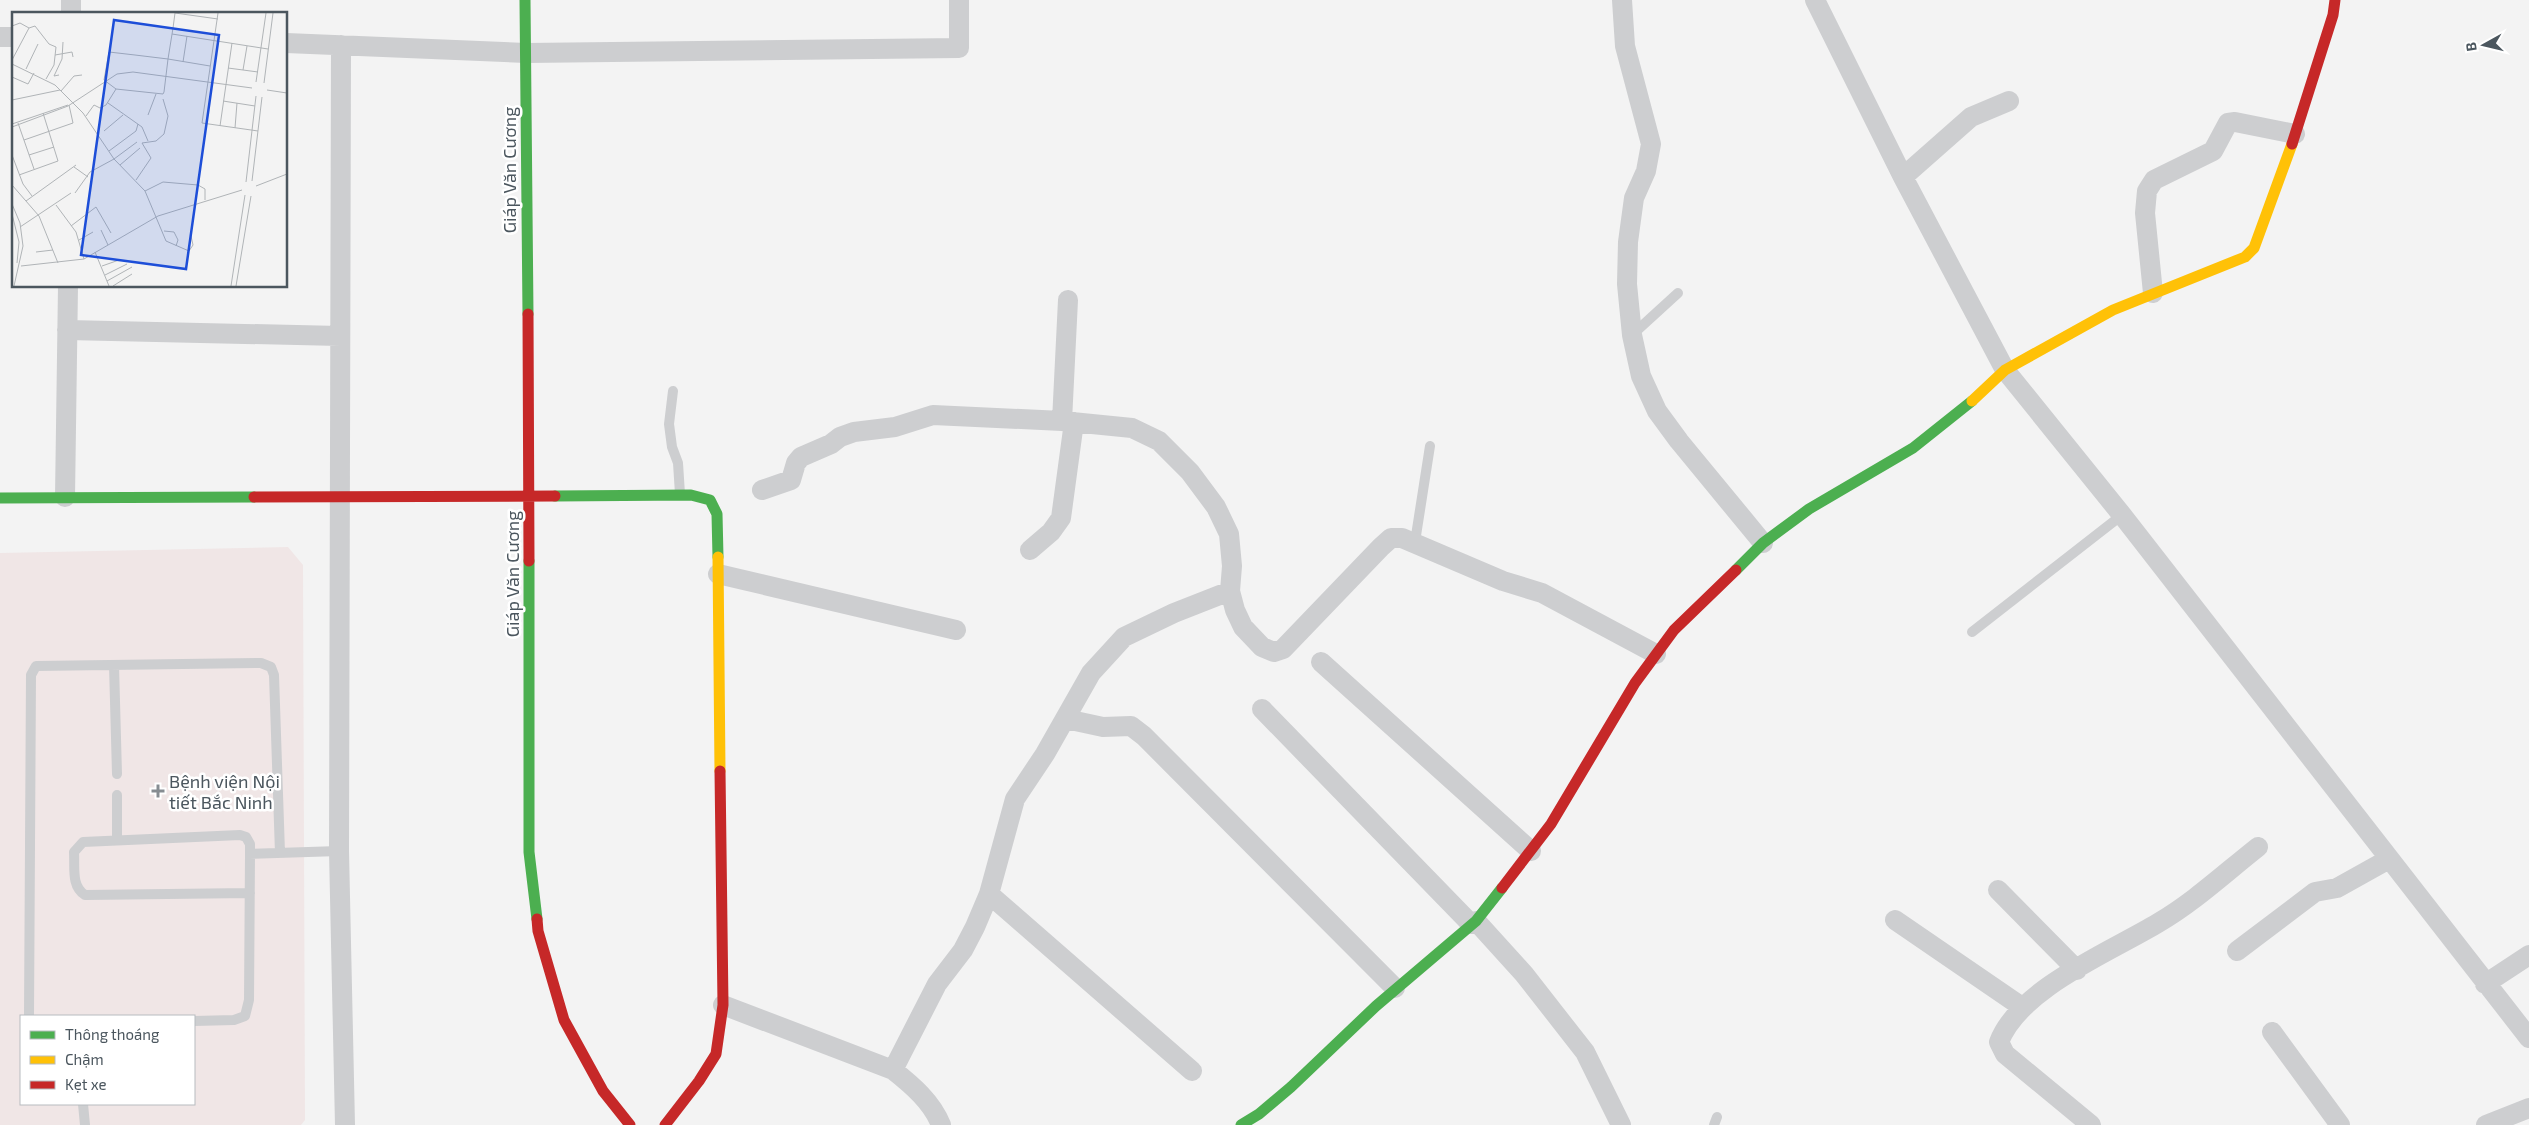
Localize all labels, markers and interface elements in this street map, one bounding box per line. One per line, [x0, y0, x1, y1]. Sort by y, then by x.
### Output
inset map [12, 12, 288, 288]
north arrow [2459, 20, 2509, 70]
text: B [2462, 41, 2480, 53]
street label: Giáp Văn Cương [498, 107, 520, 233]
street label: Giáp Văn Cương [501, 511, 523, 637]
place label: Bệnh viện Nội tiết Bắc Ninh [169, 770, 280, 813]
marker: Bệnh viện Nội tiết Bắc Ninh [151, 784, 165, 798]
legend [20, 1015, 195, 1105]
text: Thông thoáng [65, 1025, 160, 1043]
text: Chậm [65, 1050, 104, 1068]
text: Kẹt xe [65, 1075, 107, 1093]

